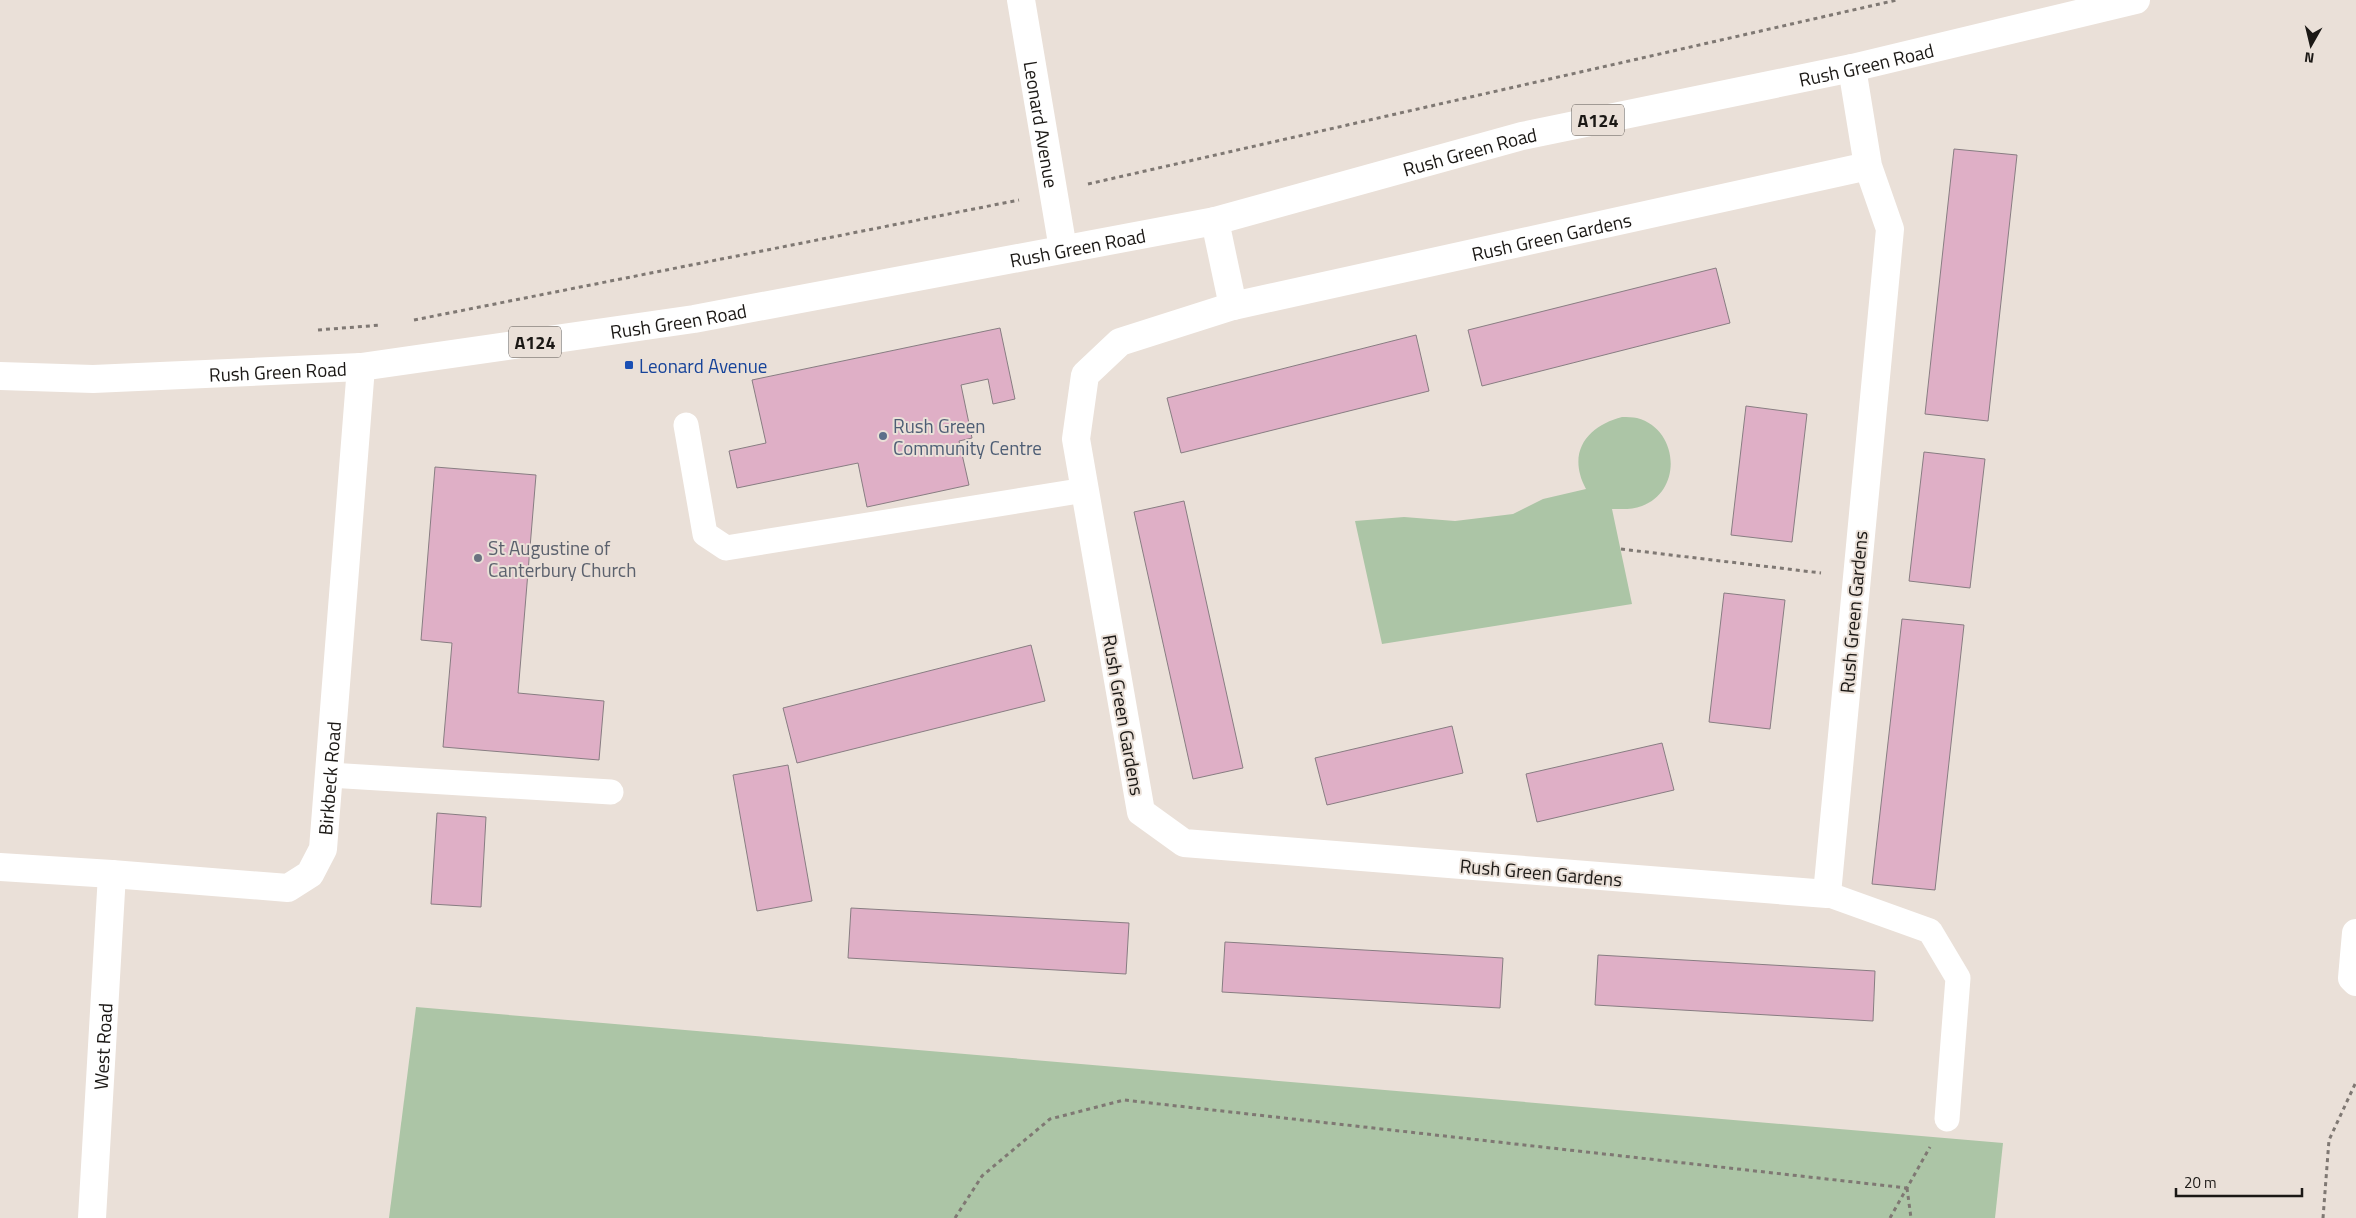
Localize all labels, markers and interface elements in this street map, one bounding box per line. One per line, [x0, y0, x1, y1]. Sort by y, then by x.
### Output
north arrow [2286, 20, 2336, 70]
street label: Rush Green Road [1796, 34, 1937, 93]
text: N [2303, 47, 2315, 69]
street label: Leonard Avenue [1017, 59, 1067, 190]
road number: A124 [1572, 104, 1624, 136]
street label: Rush Green Road [1399, 119, 1539, 183]
street label: Rush Green Gardens [1469, 204, 1634, 268]
street label: Rush Green Road [1007, 220, 1148, 274]
street label: Rush Green Road [608, 295, 749, 345]
road number: A124 [509, 327, 561, 358]
place label: Leonard Avenue [639, 351, 767, 380]
street label: Rush Green Road [208, 353, 347, 388]
marker: Leonard Avenue [623, 359, 635, 371]
place label: Rush Green Community Centre [893, 411, 1042, 462]
marker: Rush Green Community Centre [877, 430, 889, 442]
street label: Rush Green Gardens [1831, 529, 1875, 694]
place label: St Augustine of Canterbury Church [488, 533, 636, 584]
marker: St Augustine of Canterbury Church [472, 552, 484, 564]
street label: Rush Green Gardens [1096, 632, 1152, 798]
street label: Birkbeck Road [310, 720, 348, 836]
street label: Rush Green Gardens [1459, 850, 1624, 894]
street label: West Road [85, 1002, 119, 1091]
scale bar [2176, 1166, 2302, 1198]
text: 20 m [2184, 1171, 2217, 1194]

